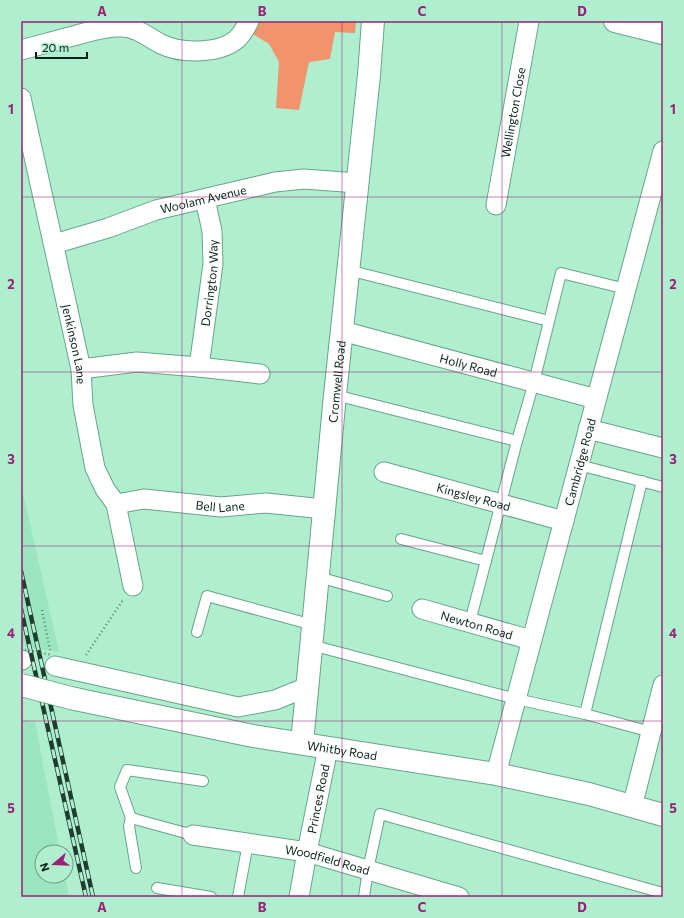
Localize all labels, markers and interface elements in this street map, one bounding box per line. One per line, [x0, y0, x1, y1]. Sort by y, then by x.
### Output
text: A [97, 3, 107, 19]
text: B [258, 3, 267, 19]
text: C [418, 3, 427, 19]
text: D [577, 3, 587, 19]
scale bar [36, 34, 87, 60]
text: 20 m [42, 40, 69, 54]
street label: Wellington Close [498, 66, 528, 159]
text: 1 [8, 101, 14, 117]
text: 1 [670, 101, 676, 117]
street label: Woolam Avenue [159, 182, 248, 216]
street label: Dorrington Way [198, 239, 220, 327]
text: 2 [7, 276, 15, 292]
text: 2 [669, 276, 677, 292]
street label: Jenkinson Lane [59, 303, 89, 385]
street label: Cromwell Road [325, 340, 348, 423]
street label: Holly Road [438, 351, 499, 379]
street label: Cambridge Road [561, 417, 598, 507]
text: 3 [7, 451, 15, 467]
text: 3 [669, 451, 677, 467]
street label: Kingsley Road [435, 480, 512, 513]
street label: Bell Lane [195, 497, 245, 514]
street label: Newton Road [439, 608, 514, 641]
text: 4 [7, 625, 15, 641]
text: 4 [669, 625, 677, 641]
street label: Whitby Road [306, 738, 378, 762]
street label: Princes Road [304, 763, 332, 835]
text: 5 [7, 800, 15, 816]
text: 5 [669, 800, 677, 816]
street label: Woodfield Road [284, 842, 372, 877]
north arrow [34, 844, 74, 884]
text: N [37, 861, 52, 873]
text: A [97, 899, 107, 915]
text: B [258, 899, 267, 915]
text: C [418, 899, 427, 915]
text: D [577, 899, 587, 915]

